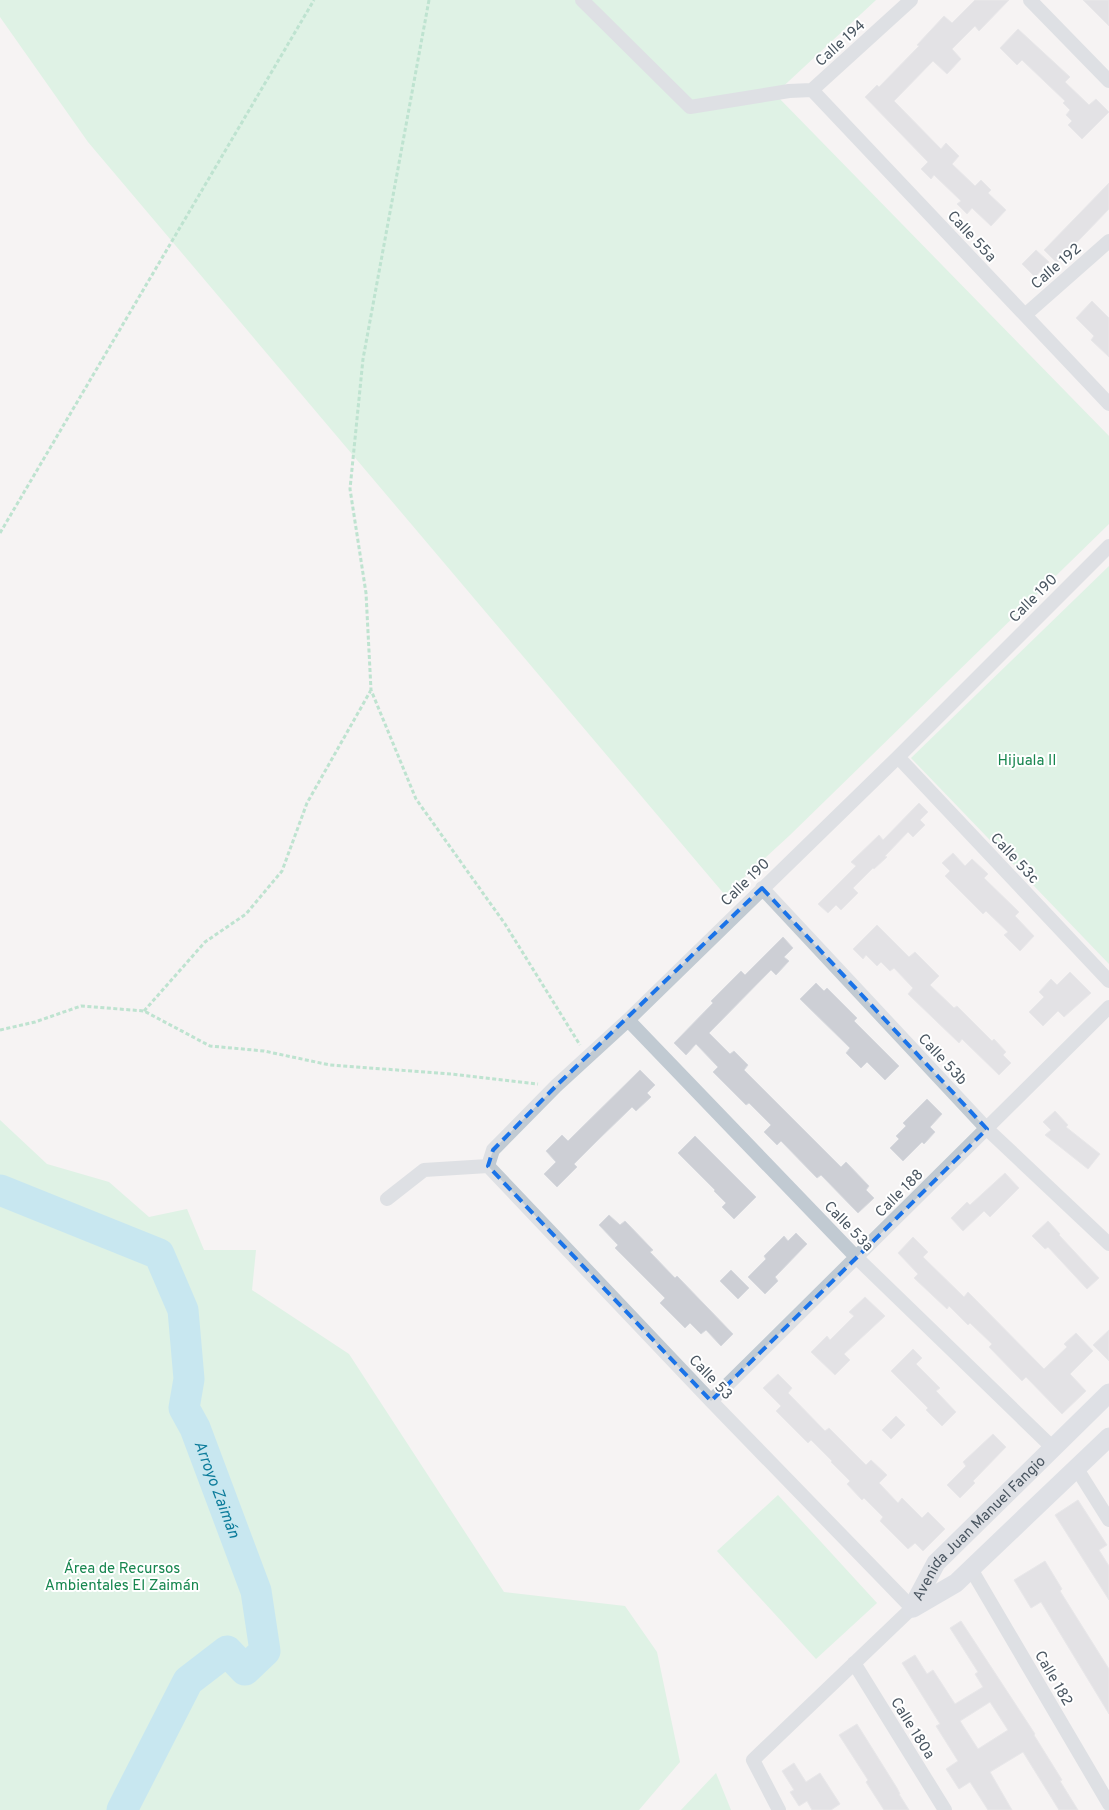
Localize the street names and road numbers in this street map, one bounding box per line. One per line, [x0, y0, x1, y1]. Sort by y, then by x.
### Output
street label: Calle 194 [812, 17, 870, 72]
street label: Calle 55a [942, 207, 1000, 267]
street label: Calle 192 [1028, 240, 1086, 294]
street label: Calle 190 [1006, 571, 1062, 627]
street label: Calle 53c [985, 829, 1042, 889]
street label: Calle 190 [717, 855, 775, 911]
street label: Calle 53b [913, 1030, 971, 1090]
street label: Calle 188 [872, 1166, 928, 1222]
street label: Calle 53a [819, 1198, 877, 1256]
street label: Calle 53 [684, 1352, 736, 1405]
street label: Avenida Juan Manuel Fangio [909, 1453, 1050, 1605]
street label: Calle 182 [1029, 1648, 1076, 1710]
street label: Calle 180a [885, 1694, 938, 1763]

